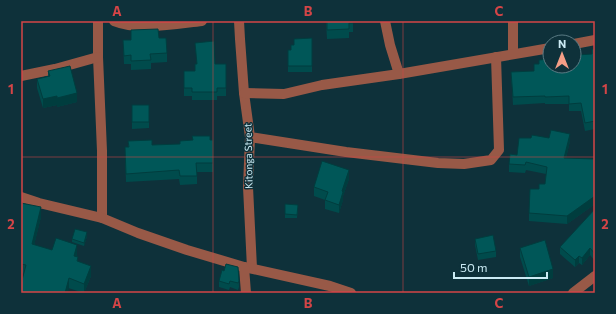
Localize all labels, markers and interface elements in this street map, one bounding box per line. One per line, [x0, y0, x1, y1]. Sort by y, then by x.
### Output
text: A [112, 3, 122, 19]
text: B [304, 3, 313, 19]
text: C [495, 3, 504, 19]
north arrow [542, 34, 582, 74]
text: N [558, 37, 566, 50]
text: 1 [8, 81, 14, 97]
text: 1 [602, 81, 608, 97]
street label: Kitonga Street [241, 123, 255, 189]
text: 2 [7, 216, 15, 232]
text: 2 [601, 216, 609, 232]
scale bar [454, 254, 547, 280]
text: 50 m [460, 260, 488, 274]
text: A [112, 295, 122, 311]
text: B [304, 295, 313, 311]
text: C [495, 295, 504, 311]

